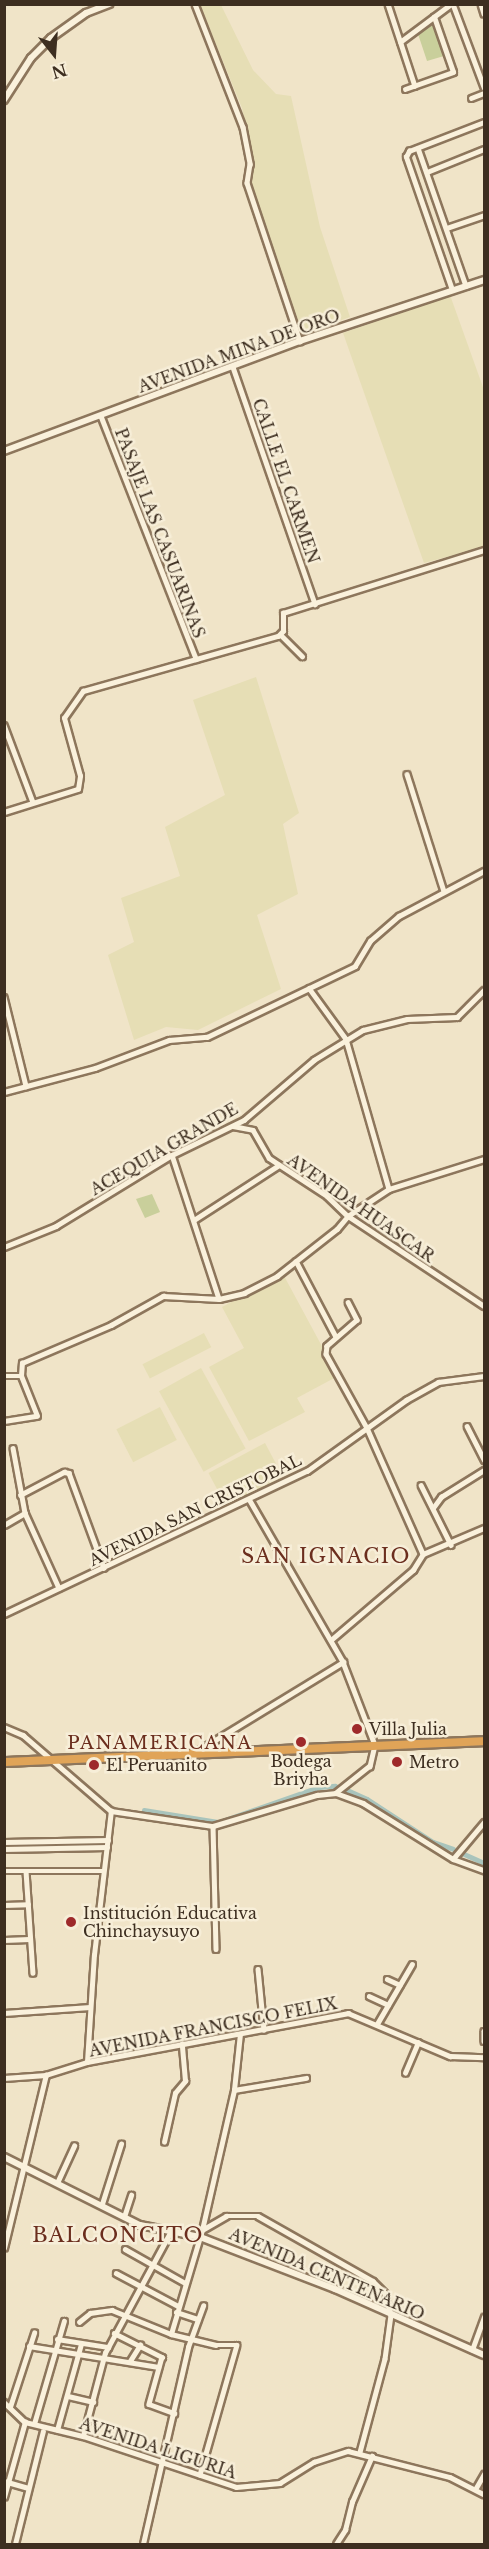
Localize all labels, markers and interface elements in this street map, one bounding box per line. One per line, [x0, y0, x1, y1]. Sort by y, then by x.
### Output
north arrow [24, 24, 84, 84]
text: N [49, 59, 69, 83]
street label: AVENIDA MINA DE ORO [135, 305, 343, 397]
street label: CALLE EL CARMEN [249, 396, 323, 566]
street label: PASAJE LAS CASUARINAS [111, 425, 209, 641]
street label: ACEQUIA GRANDE [87, 1099, 241, 1199]
street label: AVENIDA HUASCAR [284, 1150, 438, 1266]
street label: AVENIDA SAN CRISTOBAL [85, 1450, 305, 1570]
district label: SAN IGNACIO [241, 1544, 411, 1568]
place label: Villa Julia [369, 1719, 447, 1739]
marker: Villa Julia [350, 1722, 364, 1736]
district label: PANAMERICANA [67, 1732, 253, 1754]
marker: Bodega Briyha [294, 1735, 308, 1749]
place label: Bodega Briyha [270, 1751, 332, 1789]
place label: Metro [409, 1752, 459, 1772]
place label: El Peruanito [106, 1755, 207, 1775]
marker: Metro [390, 1755, 404, 1769]
marker: El Peruanito [87, 1758, 101, 1772]
place label: Institución Educativa Chinchaysuyo [83, 1903, 257, 1941]
marker: Institución Educativa Chinchaysuyo [64, 1915, 78, 1929]
street label: AVENIDA FRANCISCO FELIX [87, 1993, 339, 2061]
district label: BALCONCITO [32, 2223, 204, 2247]
street label: AVENIDA CENTENARIO [226, 2224, 428, 2324]
street label: AVENIDA LIGURIA [77, 2413, 239, 2483]

